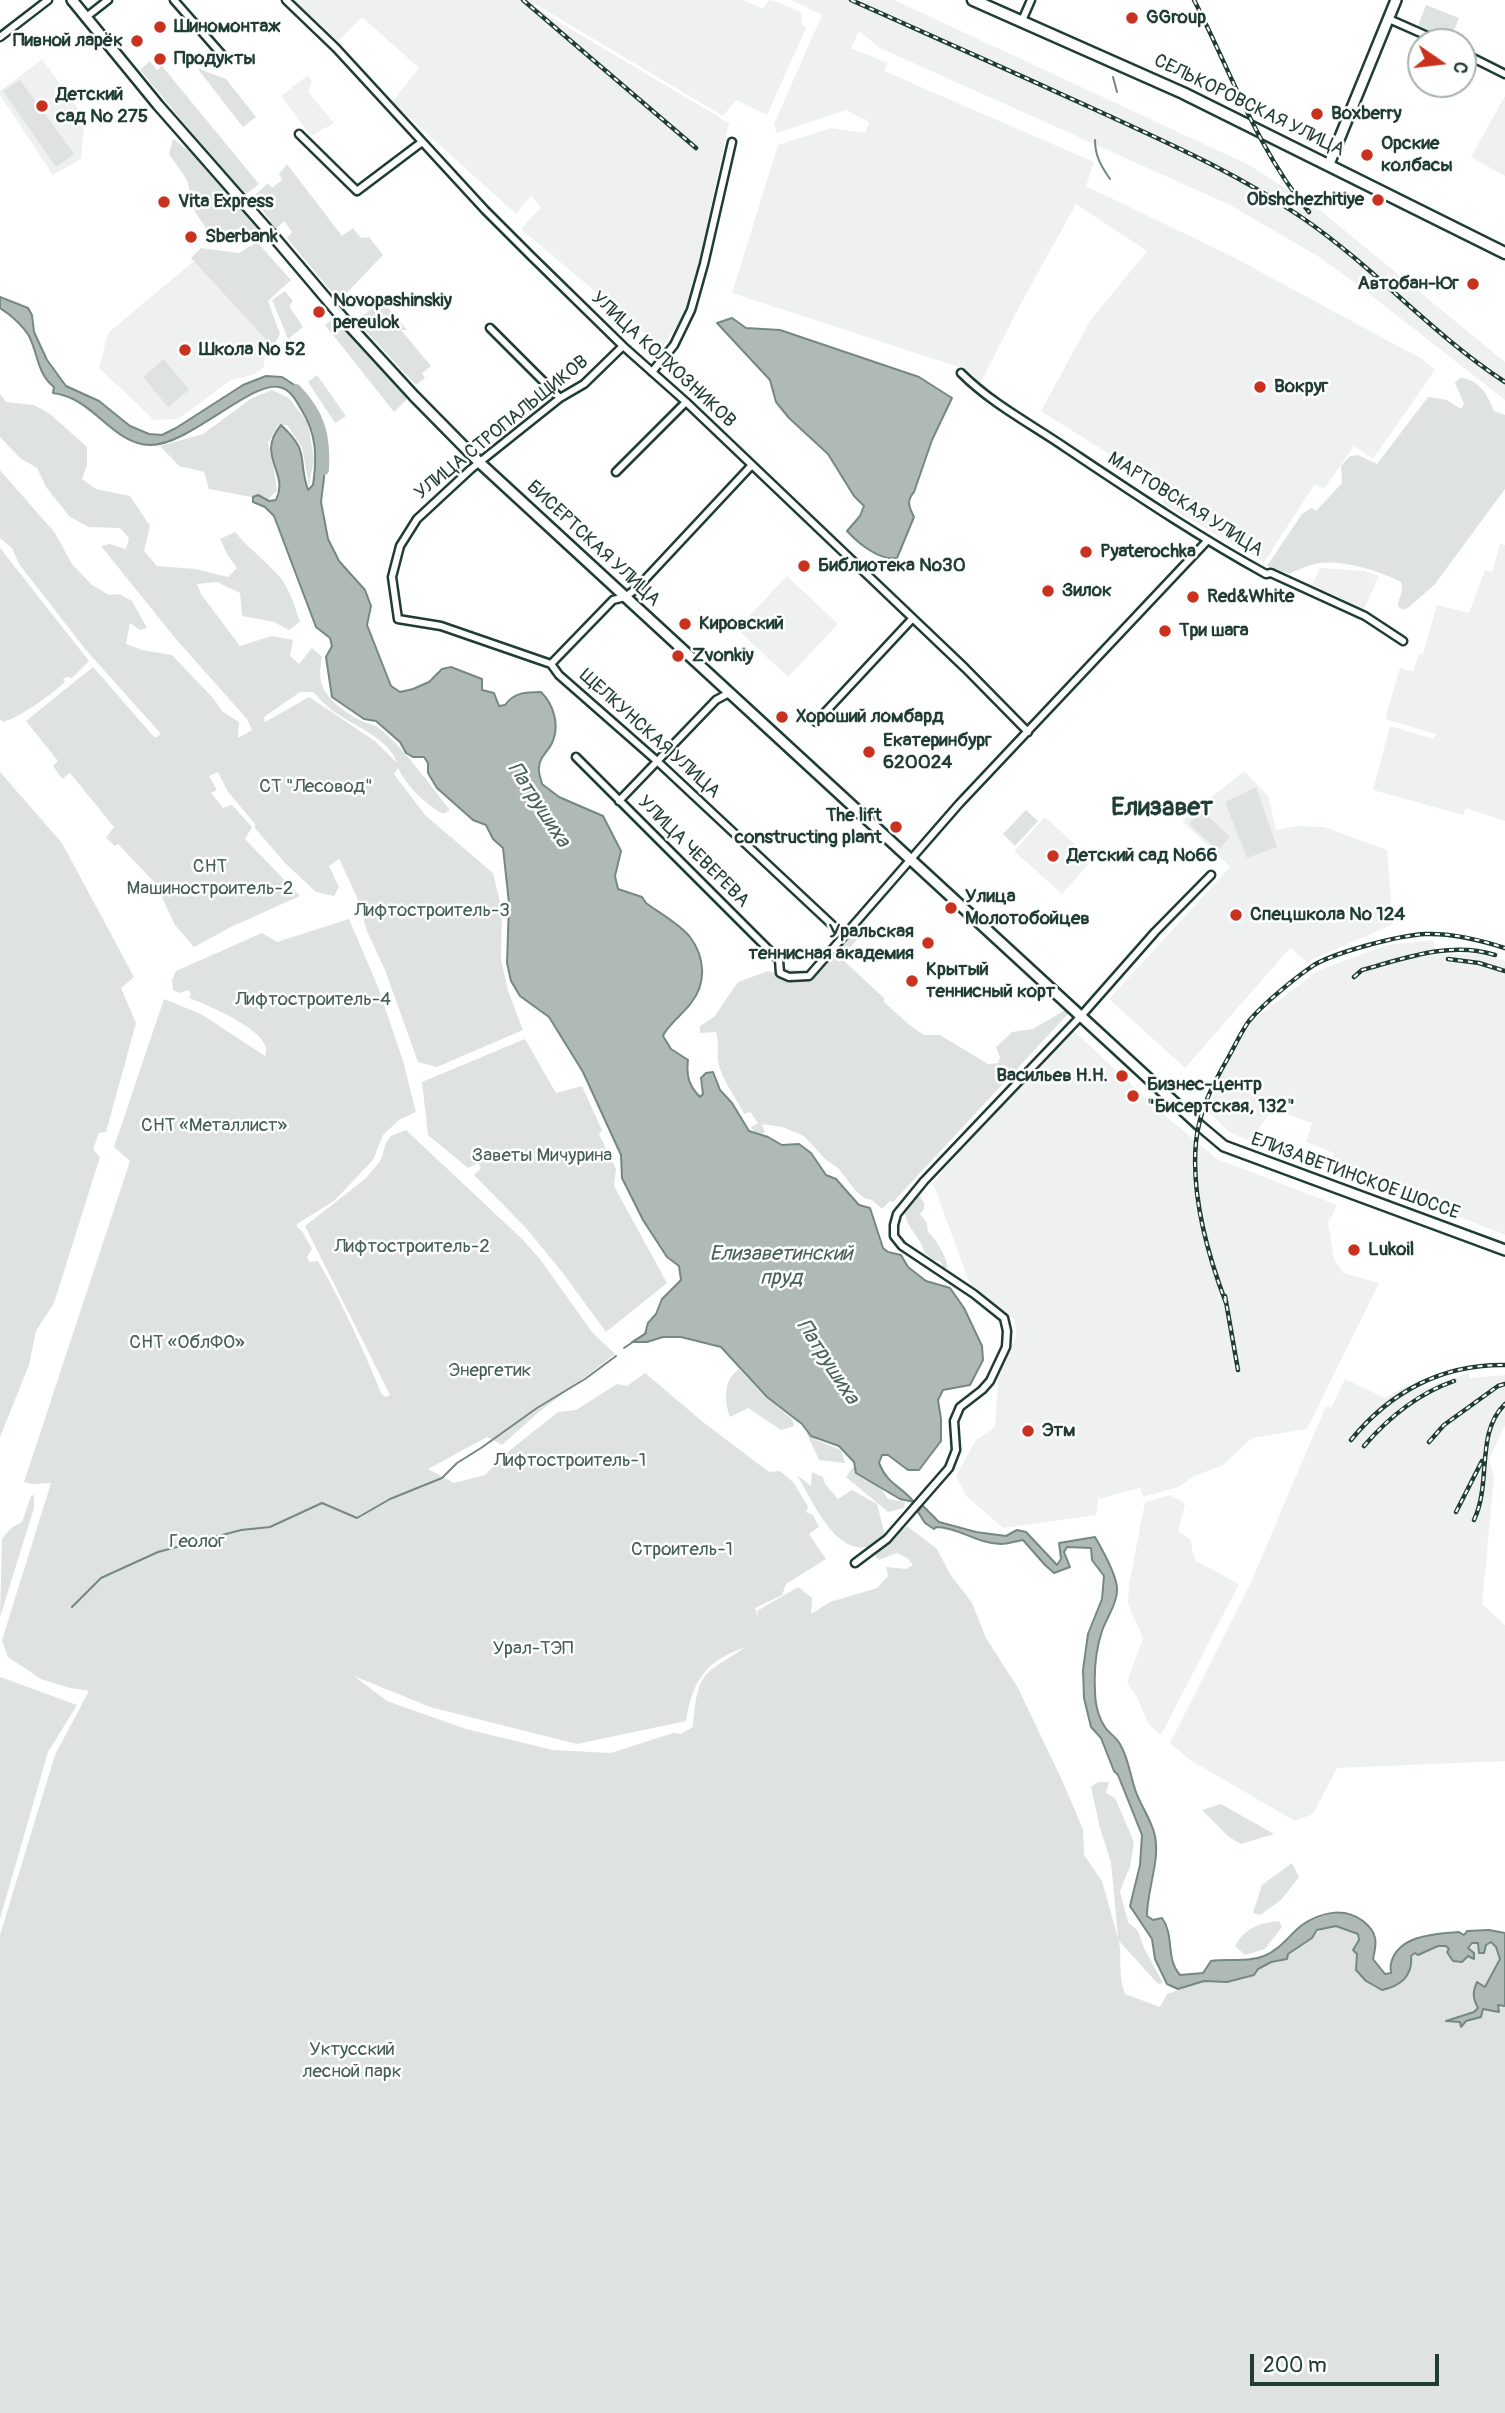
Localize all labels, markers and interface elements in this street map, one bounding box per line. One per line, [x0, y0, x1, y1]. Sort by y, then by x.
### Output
place label: GGroup [1146, 7, 1206, 29]
marker: GGroup [1124, 10, 1140, 26]
place label: Шиномонтаж [174, 16, 280, 38]
marker: Шиномонтаж [152, 19, 168, 35]
north arrow [1407, 28, 1477, 98]
place label: Пивной ларёк [13, 30, 123, 52]
marker: Пивной ларёк [129, 33, 145, 49]
place label: Продукты [174, 48, 256, 70]
street label: СЕЛЬКОРОВСКАЯ УЛИЦА [1150, 50, 1348, 162]
marker: Продукты [152, 51, 168, 67]
text: С [1447, 59, 1474, 76]
place label: Детский сад № 275 [56, 84, 148, 128]
marker: Детский сад № 275 [34, 98, 50, 114]
place label: Boxberry [1331, 103, 1402, 125]
marker: Boxberry [1309, 106, 1325, 122]
place label: Орские колбасы [1381, 133, 1453, 177]
marker: Орские колбасы [1359, 147, 1375, 163]
place label: Obshchezhitiye [1247, 189, 1364, 211]
place label: Vita Express [178, 191, 274, 213]
marker: Obshchezhitiye [1370, 192, 1386, 208]
marker: Vita Express [156, 194, 172, 210]
place label: Sberbank [205, 226, 278, 248]
marker: Sberbank [183, 229, 199, 245]
place label: Автобан-Юг [1357, 273, 1459, 295]
marker: Автобан-Юг [1465, 276, 1481, 292]
street label: УЛИЦА КОЛХОЗНИКОВ [586, 287, 740, 433]
place label: Novopashinskiy pereulok [333, 290, 452, 334]
marker: Novopashinskiy pereulok [311, 304, 327, 320]
place label: Школа № 52 [199, 339, 306, 361]
marker: Школа № 52 [177, 342, 193, 358]
street label: УЛИЦА СТРОПАЛЬЩИКОВ [411, 351, 593, 505]
place label: Вокруг [1274, 376, 1328, 398]
marker: Вокруг [1252, 379, 1268, 395]
street label: МАРТОВСКАЯ УЛИЦА [1103, 448, 1267, 562]
street label: БИСЕРТСКАЯ УЛИЦА [521, 476, 665, 612]
place label: Pyaterochka [1100, 541, 1196, 563]
marker: Pyaterochka [1078, 544, 1094, 560]
place label: Библиотека №30 [818, 555, 966, 577]
marker: Библиотека №30 [796, 558, 812, 574]
place label: Зилок [1062, 580, 1112, 602]
marker: Зилок [1040, 583, 1056, 599]
place label: Red&White [1207, 586, 1294, 608]
marker: Red&White [1185, 589, 1201, 605]
place label: Кировский [699, 613, 784, 635]
marker: Кировский [677, 616, 693, 632]
place label: Три шага [1179, 620, 1249, 642]
marker: Три шага [1157, 623, 1173, 639]
place label: Zvonkiy [692, 645, 754, 667]
marker: Zvonkiy [670, 648, 686, 664]
street label: ЩЕЛКУНСКАЯ УЛИЦА [573, 664, 725, 804]
place label: Хороший ломбард [796, 706, 944, 728]
marker: Хороший ломбард [774, 709, 790, 725]
place label: Екатеринбург 620024 [883, 730, 992, 774]
marker: Екатеринбург 620024 [861, 744, 877, 760]
water label: Патрушиха [501, 758, 575, 852]
park label: СТ "Лесовод" [259, 776, 373, 798]
street label: УЛИЦА ЧЕВЕРЕВА [632, 791, 754, 913]
district label: Елизавет [1111, 792, 1213, 824]
place label: The lift constructing plant [735, 805, 882, 849]
marker: The lift constructing plant [888, 819, 904, 835]
place label: Детский сад №66 [1067, 845, 1218, 867]
marker: Детский сад №66 [1045, 848, 1061, 864]
park label: СНТ Машиностроитель-2 [127, 856, 293, 900]
place label: Улица Молотобойцев [965, 886, 1090, 930]
park label: Лифтостроитель-3 [354, 900, 510, 922]
marker: Улица Молотобойцев [943, 900, 959, 916]
place label: Спецшкола № 124 [1250, 904, 1405, 926]
marker: Спецшкола № 124 [1228, 907, 1244, 923]
place label: Уральская теннисная академия [749, 921, 914, 965]
marker: Уральская теннисная академия [920, 935, 936, 951]
place label: Крытый теннисный корт [926, 959, 1055, 1003]
marker: Крытый теннисный корт [904, 973, 920, 989]
park label: Лифтостроитель-4 [235, 989, 391, 1011]
place label: Васильев Н.Н. [996, 1065, 1108, 1087]
marker: Васильев Н.Н. [1114, 1068, 1130, 1084]
place label: Бизнес-центр "Бисертская, 132" [1147, 1074, 1295, 1118]
marker: Бизнес-центр "Бисертская, 132" [1125, 1088, 1141, 1104]
park label: СНТ «Металлист» [141, 1115, 287, 1137]
street label: ЕЛИЗАВЕТИНСКОЕ ШОССЕ [1247, 1129, 1463, 1225]
park label: Заветы Мичурина [472, 1145, 612, 1167]
park label: Лифтостроитель-2 [334, 1236, 490, 1258]
place label: Lukoil [1368, 1239, 1414, 1261]
water label: Елизаветинский пруд [709, 1242, 853, 1292]
marker: Lukoil [1346, 1242, 1362, 1258]
water label: Патрушиха [790, 1315, 864, 1409]
park label: СНТ «ОблФО» [129, 1332, 245, 1354]
park label: Энергетик [449, 1360, 531, 1382]
place label: Этм [1042, 1420, 1075, 1442]
marker: Этм [1020, 1423, 1036, 1439]
park label: Лифтостроитель-1 [494, 1450, 646, 1472]
park label: Геолог [169, 1531, 225, 1553]
park label: Строитель-1 [631, 1539, 733, 1561]
park label: Урал-ТЭП [493, 1638, 573, 1660]
park label: Уктусский лесной парк [302, 2039, 402, 2083]
scale bar [1253, 2340, 1442, 2384]
text: 200 m [1263, 2352, 1327, 2379]

